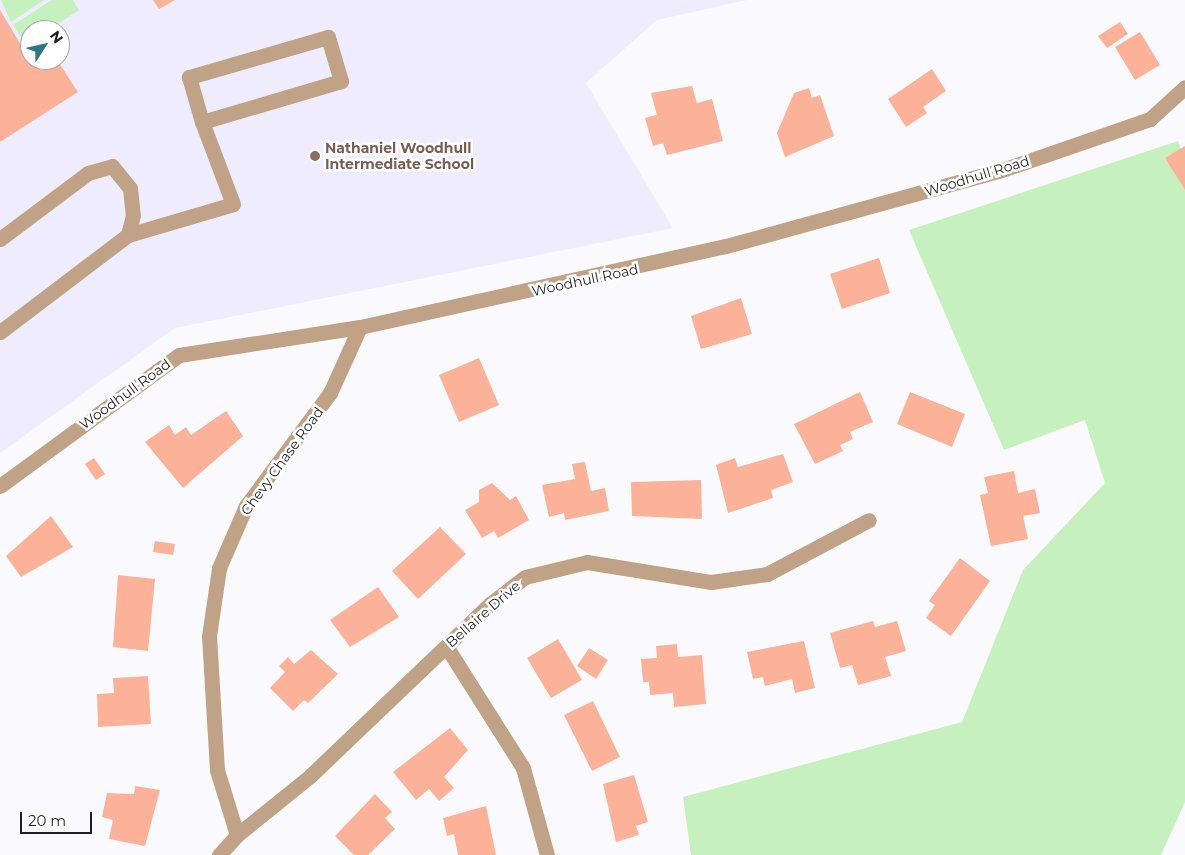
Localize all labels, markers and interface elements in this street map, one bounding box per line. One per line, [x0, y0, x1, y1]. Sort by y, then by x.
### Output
north arrow [20, 20, 70, 70]
text: N [46, 27, 67, 47]
place label: Nathaniel Woodhull Intermediate School [325, 140, 474, 172]
marker: Nathaniel Woodhull Intermediate School [309, 150, 321, 162]
street label: Woodhull Road [923, 152, 1031, 200]
street label: Woodhull Road [530, 261, 640, 299]
street label: Woodhull Road [76, 355, 174, 433]
street label: Chevy Chase Road [237, 404, 327, 518]
street label: Bellaire Drive [442, 577, 524, 651]
scale bar [22, 802, 95, 834]
text: 20 m [28, 811, 66, 830]

